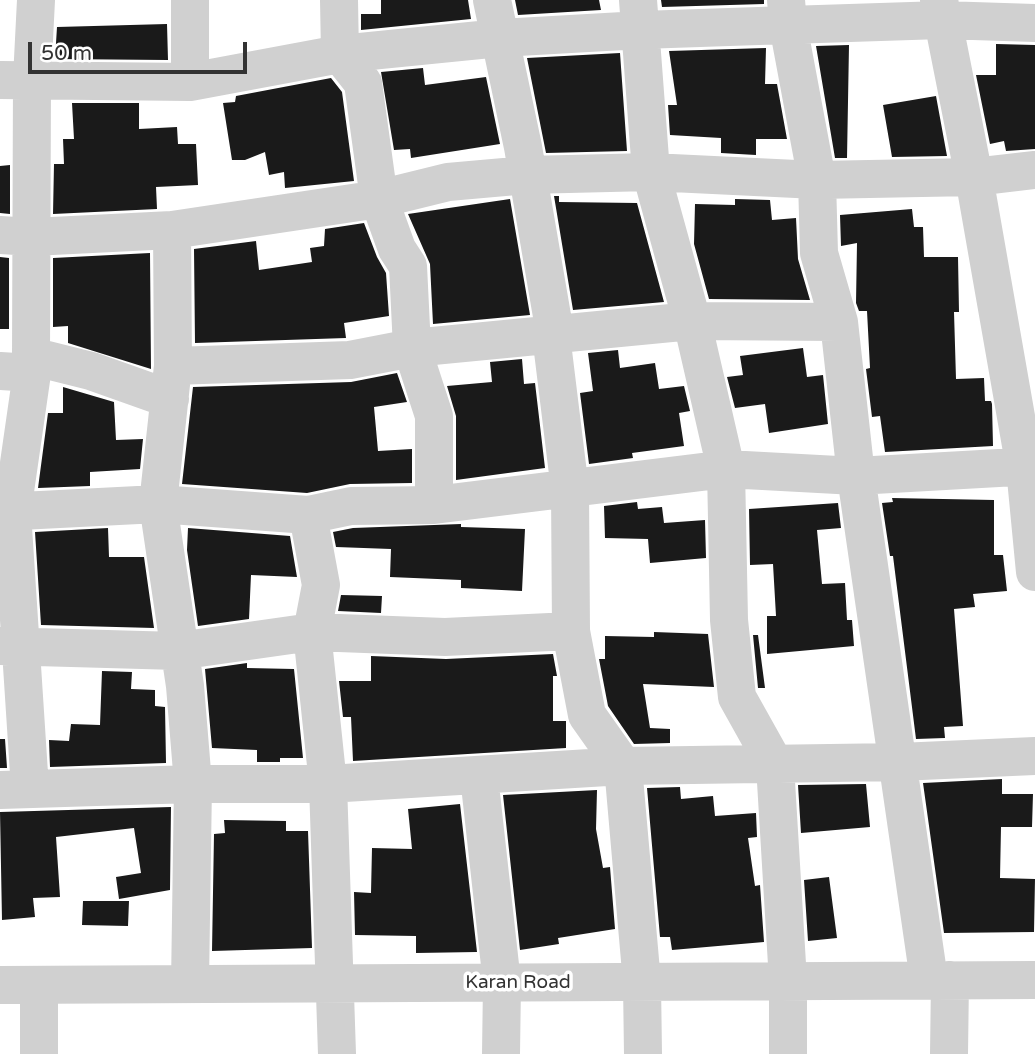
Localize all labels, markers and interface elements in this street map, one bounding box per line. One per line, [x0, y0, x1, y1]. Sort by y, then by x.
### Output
scale bar [32, 28, 250, 72]
text: 50 m [41, 41, 92, 66]
street label: Karan Road [465, 972, 571, 994]

